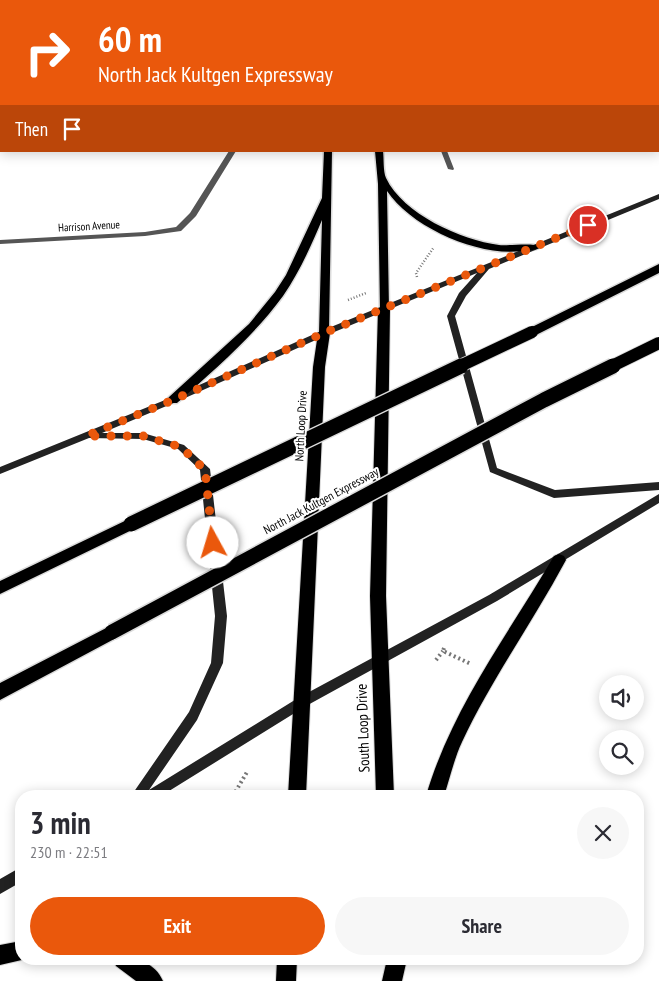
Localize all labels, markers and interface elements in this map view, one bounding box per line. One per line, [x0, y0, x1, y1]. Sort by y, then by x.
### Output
text: 60 m [98, 16, 162, 62]
icon: right [15, 20, 80, 85]
text: North Jack Kultgen Expressway [98, 60, 333, 88]
icon: arrive [58, 115, 86, 143]
text: Then [15, 117, 48, 141]
pin [567, 204, 609, 246]
icon: arrive [574, 211, 602, 239]
street label: Harrison Avenue [58, 217, 121, 235]
street label: North Loop Drive [291, 390, 310, 462]
street label: North Jack Kultgen Expressway [261, 464, 381, 537]
position arrow [186, 516, 238, 568]
map controls [599, 675, 644, 775]
button: sound [599, 675, 644, 720]
street label: South Loop Drive [351, 683, 374, 773]
button: search [599, 730, 644, 775]
text: 3 min [30, 803, 91, 842]
button: close [577, 807, 629, 859]
text: 230 m · 22:51 [30, 842, 108, 862]
button: Exit [30, 897, 325, 955]
button: Share [335, 897, 629, 955]

